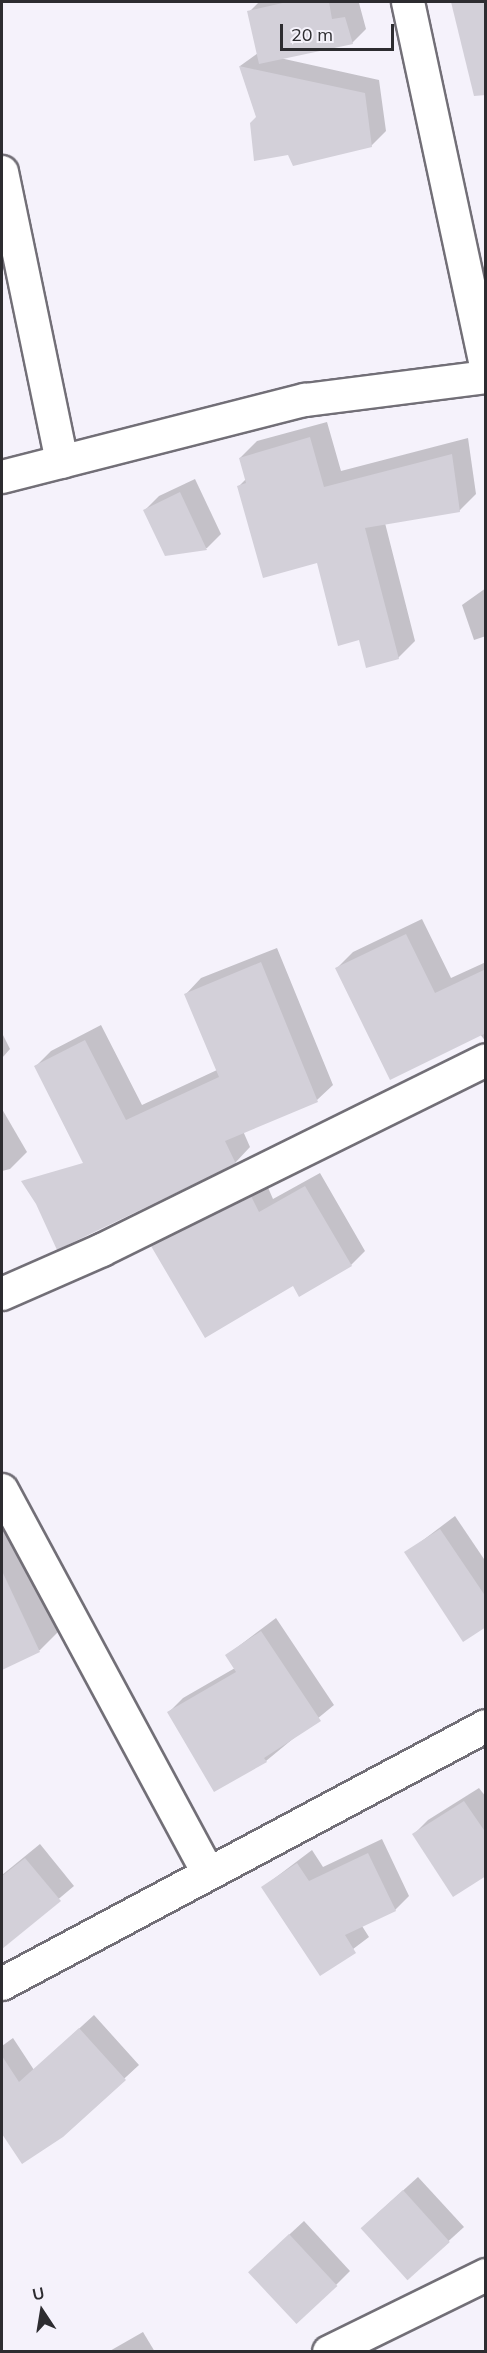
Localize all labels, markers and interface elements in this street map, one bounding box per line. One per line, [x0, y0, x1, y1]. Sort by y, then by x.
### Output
scale bar [283, 12, 397, 50]
text: 20 m [291, 23, 333, 46]
north arrow [12, 2281, 72, 2341]
text: U [30, 2282, 46, 2304]

